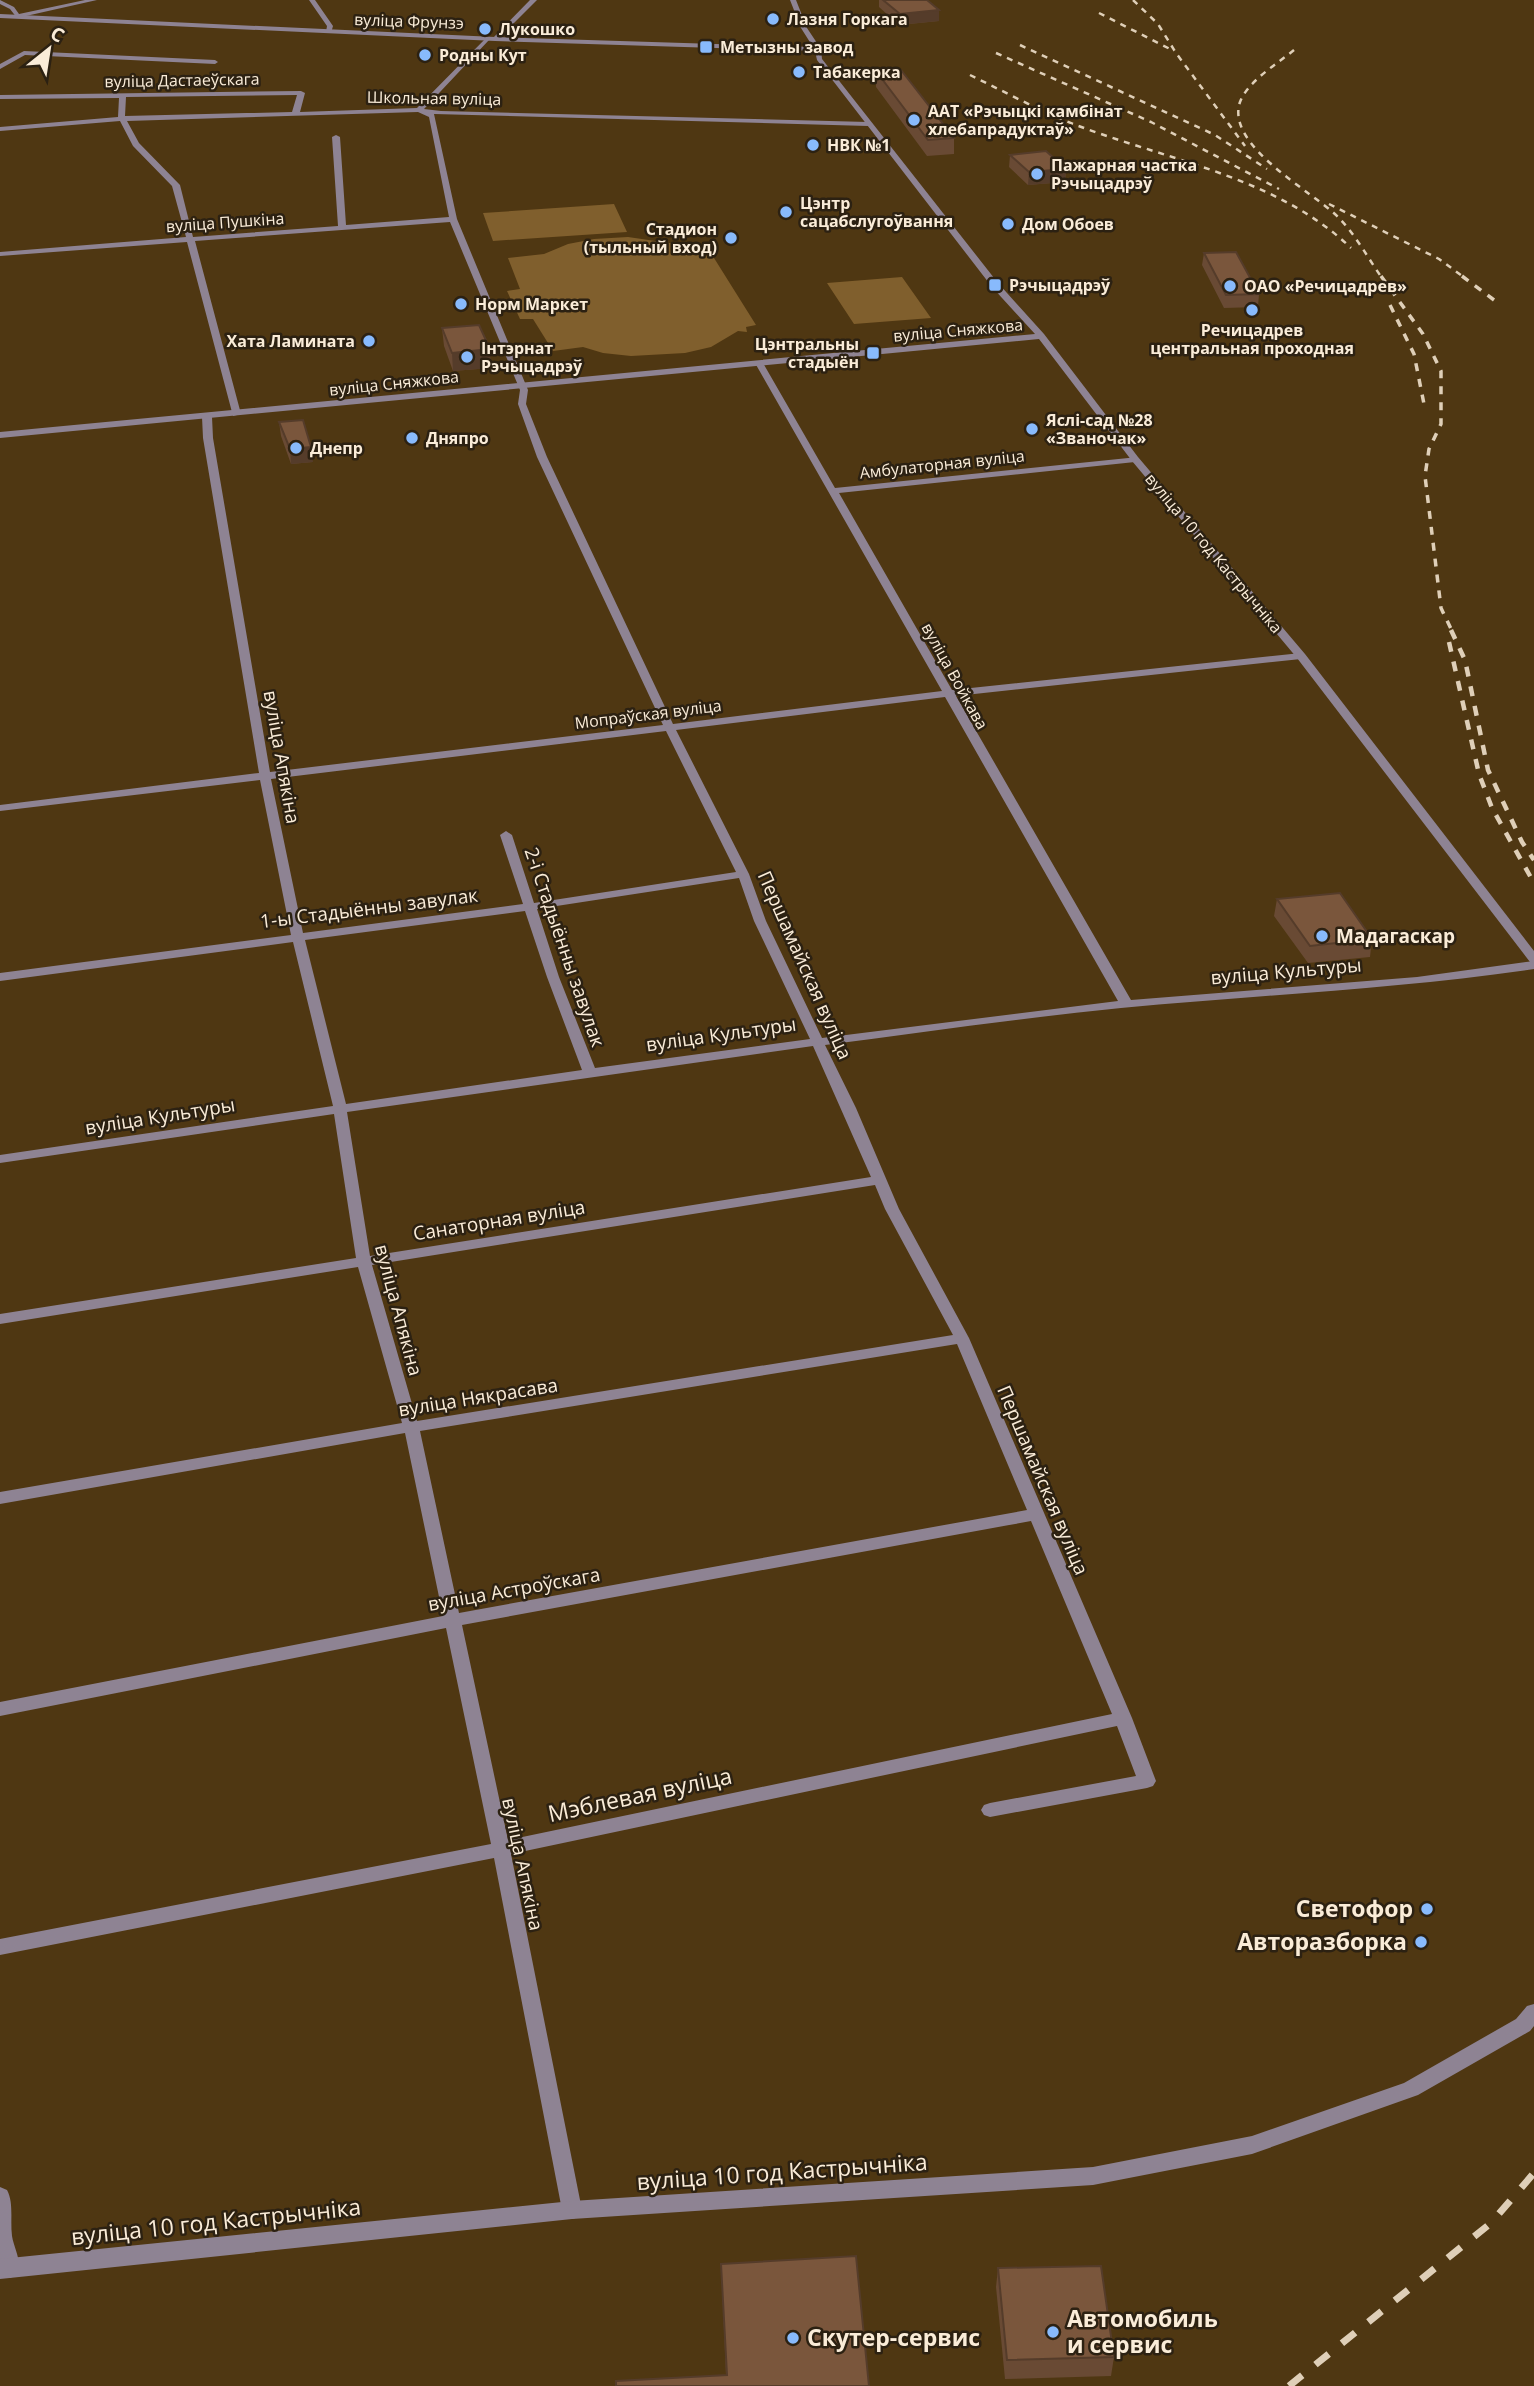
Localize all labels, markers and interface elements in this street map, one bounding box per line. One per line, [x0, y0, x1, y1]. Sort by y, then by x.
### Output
street label: вуліца Фрунзэ [354, 8, 464, 34]
place label: Лазня Горкага [787, 8, 908, 30]
marker: Лазня Горкага [765, 11, 781, 27]
north arrow [14, 14, 84, 84]
place label: Лукошко [499, 18, 575, 40]
text: С [46, 20, 69, 49]
marker: Лукошко [477, 21, 493, 37]
place label: Метызны завод [720, 36, 854, 58]
marker: Метызны завод [698, 39, 714, 55]
place label: Родны Кут [439, 44, 527, 66]
marker: Родны Кут [417, 47, 433, 63]
place label: Табакерка [813, 61, 901, 83]
marker: Табакерка [791, 64, 807, 80]
street label: вуліца Дастаеўскага [104, 68, 260, 92]
street label: Школьная вуліца [367, 86, 501, 110]
place label: ААТ «Рэчыцкі камбінат хлебапрадуктаў» [928, 100, 1123, 140]
marker: ААТ «Рэчыцкі камбінат хлебапрадуктаў» [906, 112, 922, 128]
place label: НВК №1 [827, 134, 891, 156]
marker: НВК №1 [805, 137, 821, 153]
place label: Пажарная частка Рэчыцадрэў [1051, 154, 1197, 194]
marker: Пажарная частка Рэчыцадрэў [1029, 166, 1045, 182]
place label: Цэнтр сацабслугоўвання [800, 192, 953, 232]
marker: Цэнтр сацабслугоўвання [778, 204, 794, 220]
street label: вуліца Пушкіна [165, 207, 285, 237]
place label: Дом Обоев [1022, 213, 1114, 235]
marker: Дом Обоев [1000, 216, 1016, 232]
place label: Стадион (тыльный вход) [584, 218, 717, 258]
marker: Стадион (тыльный вход) [723, 230, 739, 246]
place label: Рэчыцадрэў [1009, 274, 1111, 296]
place label: ОАО «Речицадрев» [1244, 275, 1407, 297]
marker: Рэчыцадрэў [987, 277, 1003, 293]
marker: ОАО «Речицадрев» [1222, 278, 1238, 294]
place label: Норм Маркет [475, 293, 588, 315]
marker: Норм Маркет [453, 296, 469, 312]
marker: Речицадрев центральная проходная [1244, 302, 1260, 318]
street label: вуліца Сняжкова [892, 313, 1024, 347]
place label: Речицадрев центральная проходная [1150, 319, 1354, 359]
place label: Хата Ламината [227, 330, 355, 352]
marker: Хата Ламината [361, 333, 377, 349]
place label: Цэнтральны стадыён [755, 333, 859, 373]
place label: Інтэрнат Рэчыцадрэў [481, 337, 583, 377]
marker: Цэнтральны стадыён [865, 345, 881, 361]
marker: Інтэрнат Рэчыцадрэў [459, 349, 475, 365]
street label: вуліца Сняжкова [328, 365, 460, 401]
place label: Яслі-сад №28 «Званочак» [1045, 409, 1153, 449]
marker: Яслі-сад №28 «Званочак» [1024, 421, 1040, 437]
place label: Дняпро [426, 427, 489, 449]
marker: Дняпро [404, 430, 420, 446]
place label: Днепр [310, 437, 363, 459]
marker: Днепр [288, 440, 304, 456]
street label: Амбулаторная вуліца [858, 444, 1026, 484]
street label: вуліца 10 год Кастрычніка [1140, 468, 1288, 638]
street label: вуліца Войкава [917, 619, 993, 733]
street label: вуліца Апякіна [257, 688, 307, 826]
street label: Мопраўская вуліца [573, 694, 723, 734]
street label: 2-і Стадыённы завулак [519, 844, 611, 1050]
street label: Першамайская вуліца [752, 867, 858, 1063]
street label: 1-ы Стадыённы завулак [259, 882, 480, 934]
place label: Мадагаскар [1336, 923, 1455, 949]
marker: Мадагаскар [1314, 928, 1330, 944]
street label: вуліца Культуры [1209, 951, 1363, 991]
street label: вуліца Культуры [644, 1011, 798, 1057]
street label: вуліца Культуры [83, 1091, 237, 1141]
street label: Санаторная вуліца [411, 1194, 587, 1246]
street label: вуліца Апякіна [369, 1241, 429, 1379]
street label: вуліца Някрасава [396, 1372, 560, 1422]
street label: Першамайская вуліца [991, 1381, 1095, 1579]
street label: вуліца Астроўскага [426, 1561, 602, 1617]
street label: Мэблевая вуліца [545, 1759, 735, 1829]
street label: вуліца Апякіна [496, 1795, 550, 1933]
place label: Светофор [1296, 1892, 1413, 1924]
marker: Светофор [1419, 1901, 1435, 1917]
place label: Авторазборка [1237, 1925, 1407, 1957]
marker: Авторазборка [1413, 1934, 1429, 1950]
street label: вуліца 10 год Кастрычніка [635, 2145, 928, 2197]
street label: вуліца 10 год Кастрычніка [69, 2190, 362, 2252]
place label: Автомобиль и сервис [1067, 2302, 1218, 2360]
place label: Скутер-сервис [807, 2321, 980, 2353]
marker: Автомобиль и сервис [1045, 2324, 1061, 2340]
marker: Скутер-сервис [785, 2330, 801, 2346]

